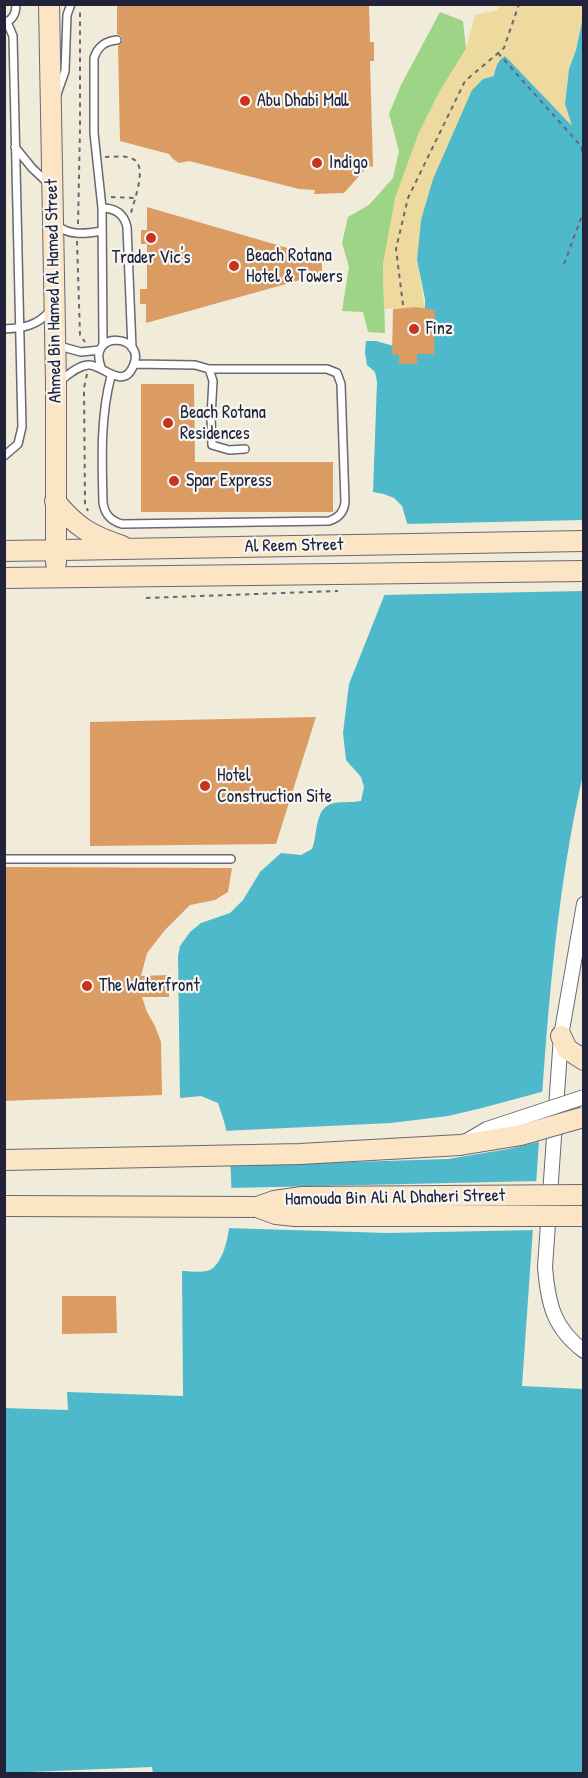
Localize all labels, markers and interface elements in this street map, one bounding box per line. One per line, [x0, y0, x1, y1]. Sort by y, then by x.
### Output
place label: Abu Dhabi Mall [257, 90, 349, 112]
marker: Abu Dhabi Mall [238, 94, 252, 108]
place label: Indigo [329, 152, 368, 174]
marker: Indigo [310, 156, 324, 170]
street label: Ahmed Bin Hamed Al Hamed Street [41, 179, 67, 403]
marker: Trader Vic's [144, 231, 158, 245]
place label: Beach Rotana Hotel & Towers [246, 245, 343, 288]
place label: Trader Vic's [112, 247, 190, 269]
marker: Beach Rotana Hotel & Towers [227, 259, 241, 273]
place label: Finz [426, 318, 453, 340]
marker: Finz [407, 322, 421, 336]
place label: Beach Rotana Residences [180, 402, 266, 444]
marker: Beach Rotana Residences [161, 416, 175, 430]
place label: Spar Express [186, 470, 272, 492]
marker: Spar Express [167, 474, 181, 488]
street label: Al Reem Street [245, 534, 343, 558]
place label: Hotel Construction Site [217, 765, 332, 808]
marker: Hotel Construction Site [198, 779, 212, 793]
place label: The Waterfront [99, 975, 200, 997]
marker: The Waterfront [80, 979, 94, 993]
street label: Hamouda Bin Ali Al Dhaheri Street [285, 1185, 505, 1211]

